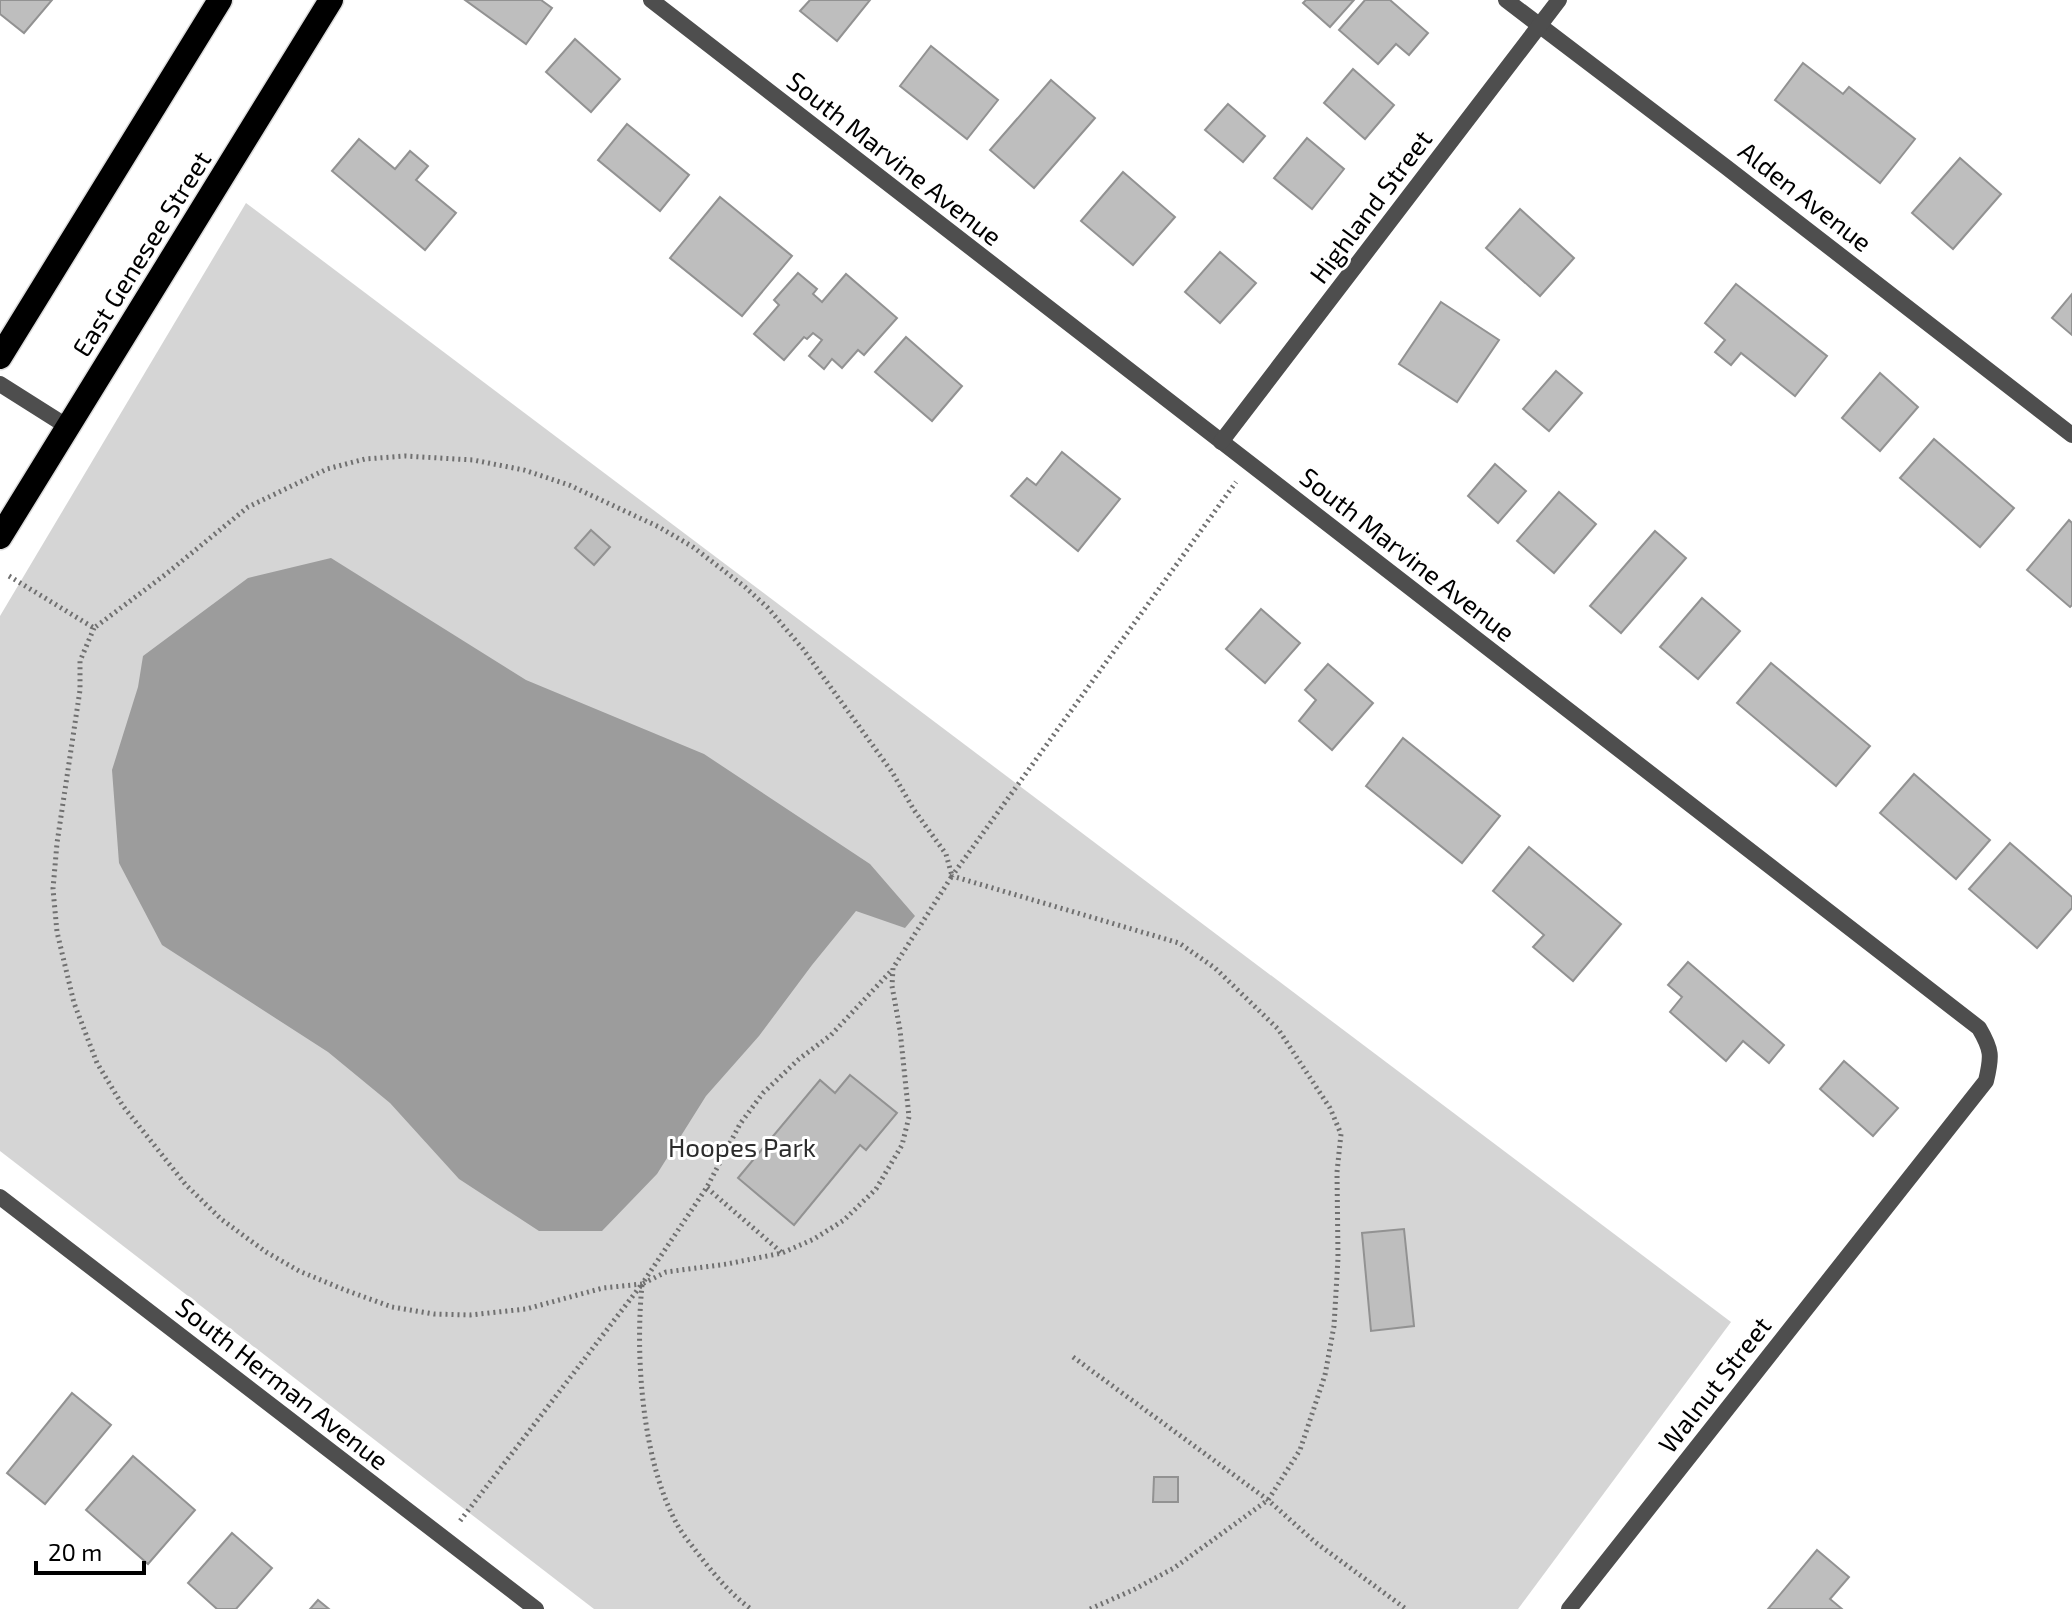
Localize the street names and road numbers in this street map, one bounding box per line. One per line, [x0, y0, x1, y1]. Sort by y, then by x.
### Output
street label: South Marvine Avenue [781, 64, 1009, 251]
street label: Highland Street [1302, 123, 1437, 289]
street label: Alden Avenue [1733, 134, 1879, 257]
street label: East Genesee Street [65, 145, 217, 362]
street label: South Marvine Avenue [1294, 460, 1522, 647]
street label: South Herman Avenue [170, 1290, 395, 1475]
street label: Walnut Street [1651, 1310, 1777, 1458]

